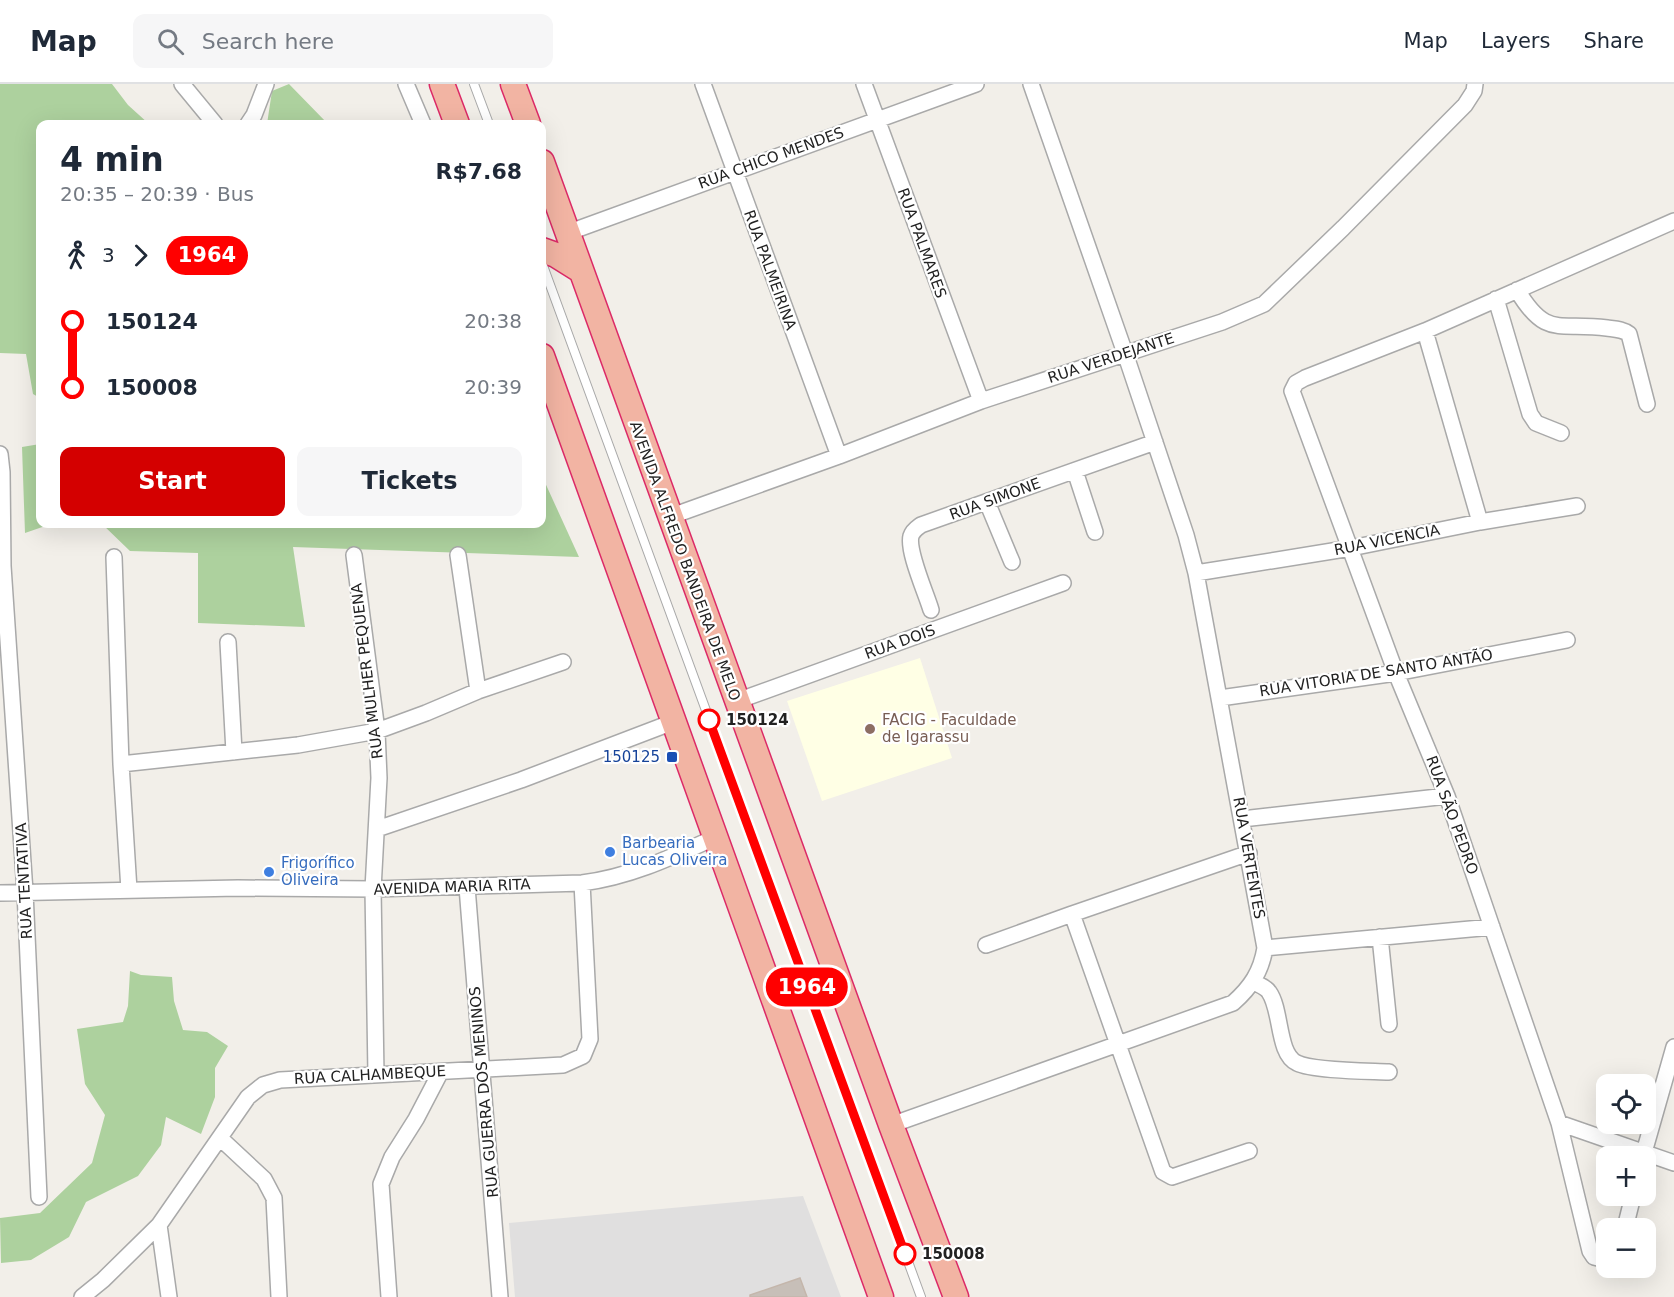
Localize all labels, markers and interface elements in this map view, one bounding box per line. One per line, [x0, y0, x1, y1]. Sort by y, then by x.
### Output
search box [133, 14, 553, 68]
text: Map [30, 25, 97, 58]
icon: search [154, 25, 187, 58]
text: Search here [202, 29, 334, 54]
text: Map [1404, 29, 1448, 53]
text: Layers [1481, 29, 1550, 53]
text: Share [1583, 29, 1644, 53]
street label: RUA CHICO MENDES [696, 123, 846, 193]
text: 4 min [60, 140, 164, 179]
text: R$7.68 [435, 159, 522, 184]
text: 20:35 – 20:39 · Bus [60, 182, 254, 206]
street label: RUA PALMARES [894, 186, 950, 300]
street label: RUA PALMEIRINA [740, 208, 800, 333]
icon: walk [60, 239, 93, 272]
icon: forward [124, 239, 157, 272]
text: 3 [102, 243, 115, 267]
text: 1964 [178, 243, 236, 267]
text: 150124 [106, 309, 198, 334]
text: 20:38 [464, 309, 522, 333]
street label: RUA VERDEJANTE [1045, 329, 1177, 387]
text: 150008 [106, 375, 198, 400]
text: 20:39 [464, 375, 522, 399]
street label: AVENIDA ALFREDO BANDEIRA DE MELO [626, 419, 744, 703]
button: Start [60, 447, 285, 516]
button: Tickets [297, 447, 522, 516]
street label: RUA SIMONE [947, 474, 1043, 524]
street label: RUA VICENCIA [1333, 521, 1442, 559]
street label: RUA MULHER PEQUENA [347, 581, 387, 760]
street label: RUA DOIS [862, 621, 938, 663]
street label: RUA VITORIA DE SANTO ANTÃO [1258, 645, 1494, 700]
marker: 150124 [698, 709, 720, 731]
place label: 150124 [726, 711, 789, 729]
place label: FACIG - Faculdade de Igarassu [882, 711, 1017, 746]
marker: FACIG - Faculdade de Igarassu [863, 722, 877, 736]
place label: 150125 [603, 748, 660, 766]
marker: 150125 [665, 750, 679, 764]
street label: RUA SÃO PEDRO [1422, 753, 1483, 877]
street label: RUA VERTENTES [1229, 796, 1269, 920]
street label: RUA TENTATIVA [12, 822, 36, 940]
place label: Barbearia Lucas Oliveira [622, 834, 727, 869]
marker: Barbearia Lucas Oliveira [603, 845, 617, 859]
place label: Frigorífico Oliveira [281, 854, 355, 889]
marker: Frigorífico Oliveira [262, 865, 276, 879]
street label: AVENIDA MARIA RITA [373, 875, 532, 899]
line badge: 1964 [765, 968, 849, 1006]
text: 1964 [778, 975, 836, 999]
street label: RUA GUERRA DOS MENINOS [466, 986, 502, 1198]
street label: RUA CALHAMBEQUE [294, 1062, 446, 1088]
map controls [1596, 1074, 1656, 1278]
button: locate [1596, 1074, 1656, 1134]
button: + [1596, 1146, 1656, 1206]
button: − [1596, 1218, 1656, 1278]
marker: 150008 [894, 1243, 916, 1265]
place label: 150008 [922, 1245, 985, 1263]

